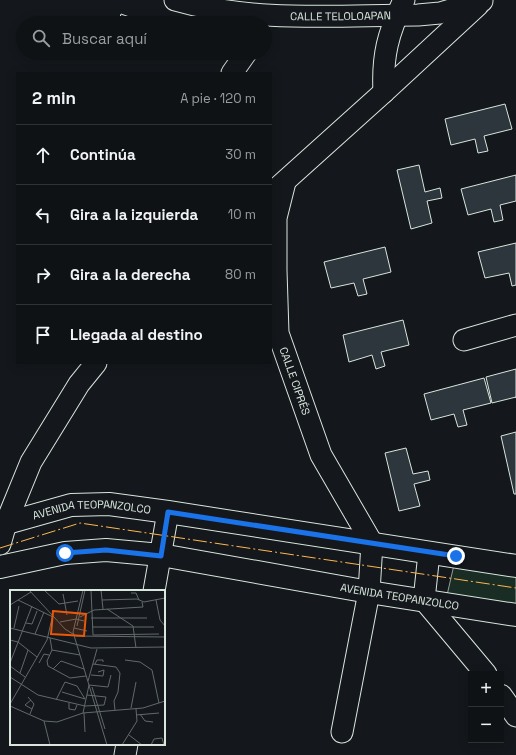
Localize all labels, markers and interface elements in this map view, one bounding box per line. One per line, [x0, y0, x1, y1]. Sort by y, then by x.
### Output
street label: CALLE TELOLOAPAN [290, 8, 391, 23]
search box [16, 16, 272, 60]
icon: search [30, 27, 52, 49]
text: Buscar aquí [62, 29, 147, 48]
text: 2 min [32, 87, 76, 109]
text: A pie · 120 m [180, 90, 256, 107]
icon: ahead [32, 144, 54, 166]
text: Continúa [70, 145, 136, 164]
text: 30 m [225, 146, 256, 163]
icon: left [32, 204, 54, 226]
text: Gira a la izquierda [70, 205, 198, 224]
text: 10 m [228, 206, 256, 223]
icon: right [32, 264, 54, 286]
text: Gira a la derecha [70, 265, 190, 284]
text: 80 m [225, 266, 256, 283]
icon: arrive [32, 324, 54, 346]
text: Llegada al destino [70, 325, 203, 344]
street label: CALLE CIPRÉS [276, 345, 313, 417]
street label: AVENIDA TEOPANZOLCO [31, 497, 152, 523]
route start [56, 544, 74, 562]
route end [447, 547, 465, 565]
street label: AVENIDA TEOPANZOLCO [339, 580, 460, 613]
inset map [10, 590, 165, 745]
map controls [468, 671, 504, 743]
button: + [468, 671, 504, 707]
button: − [468, 707, 504, 743]

